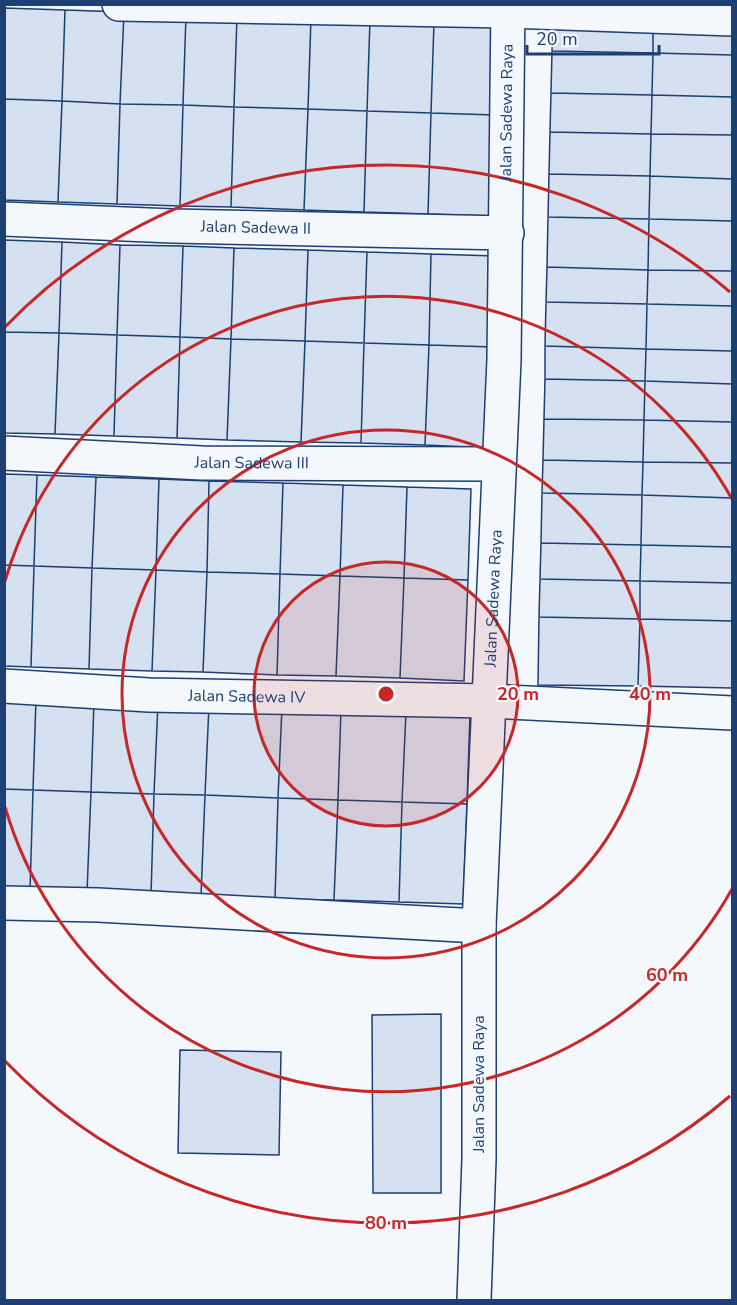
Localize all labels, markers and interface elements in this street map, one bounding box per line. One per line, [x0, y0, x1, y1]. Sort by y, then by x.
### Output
scale bar [527, 18, 659, 56]
text: 20 m [536, 27, 578, 51]
street label: Jalan Sadewa Raya [495, 44, 519, 183]
street label: Jalan Sadewa II [199, 216, 311, 240]
street label: Jalan Sadewa III [193, 452, 309, 474]
street label: Jalan Sadewa Raya [479, 529, 507, 669]
text: 20 m [497, 682, 539, 706]
text: 40 m [629, 682, 671, 706]
centre of rings [376, 684, 396, 704]
street label: Jalan Sadewa IV [187, 685, 306, 709]
text: 60 m [646, 963, 688, 987]
street label: Jalan Sadewa Raya [468, 1015, 490, 1154]
text: 80 m [365, 1211, 407, 1235]

